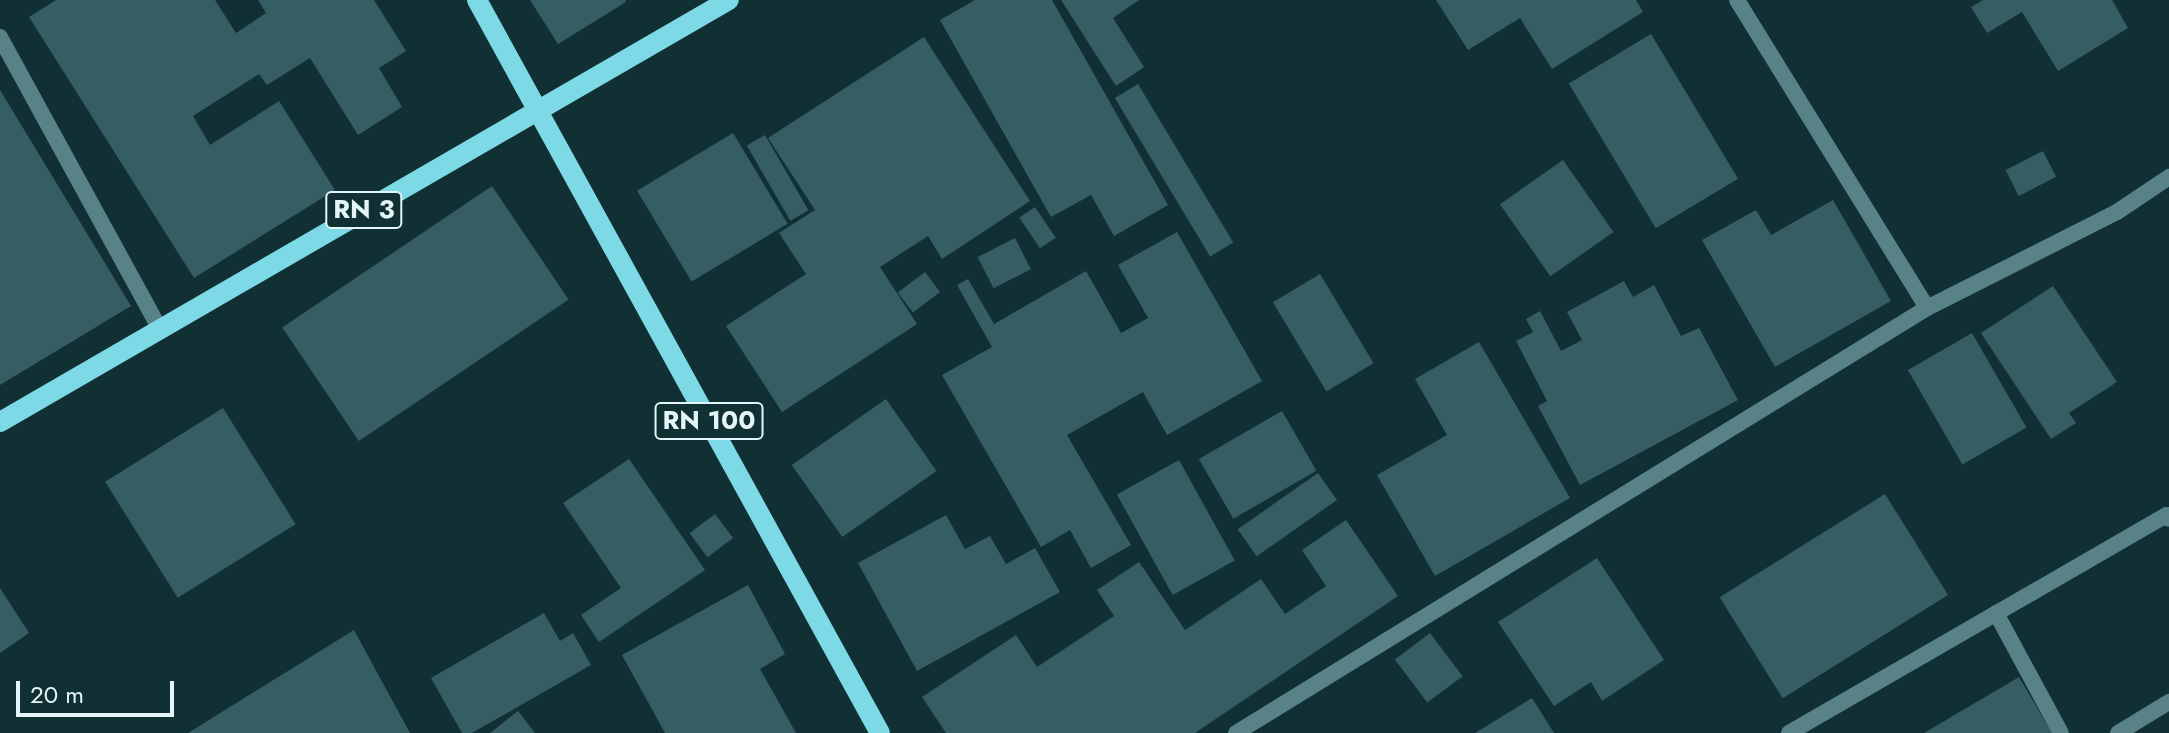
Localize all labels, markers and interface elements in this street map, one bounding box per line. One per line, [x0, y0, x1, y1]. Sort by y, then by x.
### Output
road number: RN 3 [324, 188, 404, 232]
road number: RN 100 [653, 399, 765, 443]
scale bar [20, 665, 178, 715]
text: 20 m [30, 677, 84, 712]

